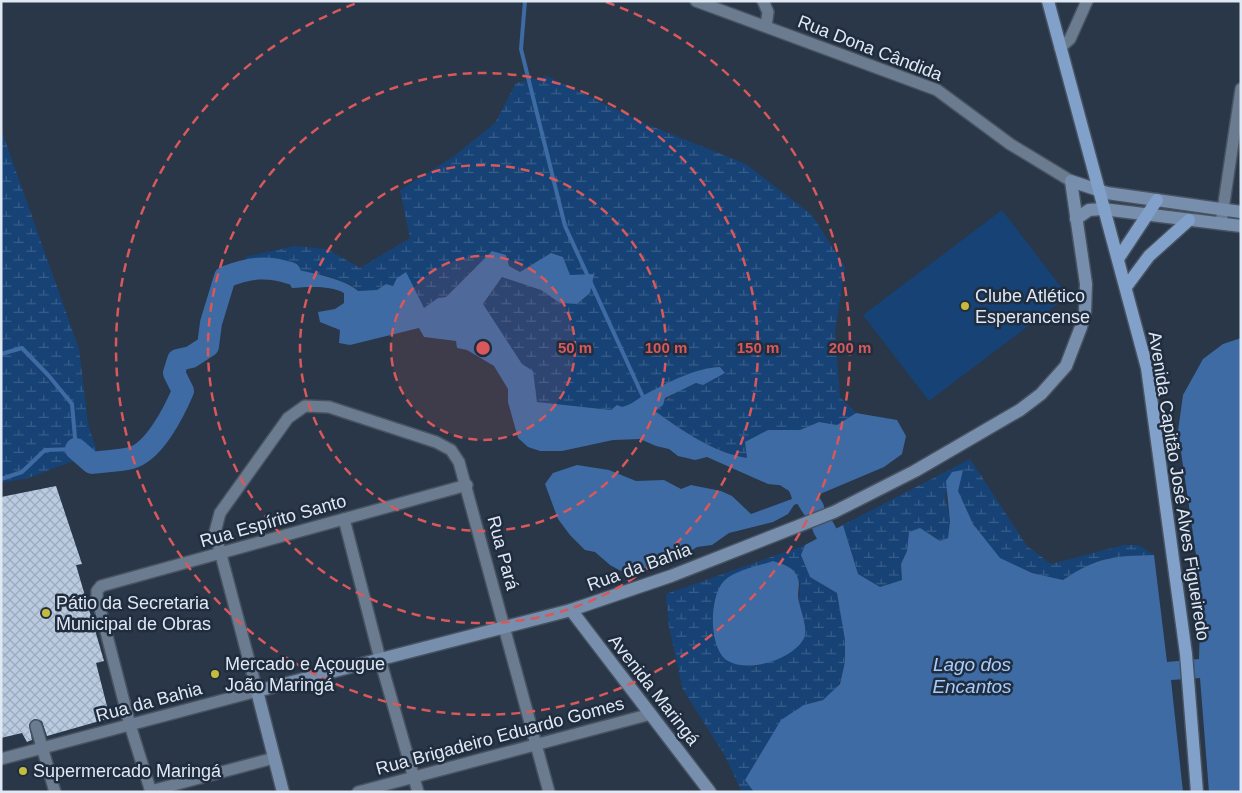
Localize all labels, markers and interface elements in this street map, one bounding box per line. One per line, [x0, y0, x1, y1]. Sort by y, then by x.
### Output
street label: Rua Dona Cândida [795, 11, 946, 85]
place label: Clube Atlético Esperancense [975, 286, 1090, 327]
marker: Clube Atlético Esperancense [959, 300, 971, 312]
street label: Avenida Capitão José Alves Figueiredo [1145, 330, 1213, 642]
centre of rings [474, 339, 492, 357]
text: 50 m [558, 339, 592, 356]
text: 100 m [645, 339, 687, 356]
text: 150 m [737, 339, 779, 356]
text: 200 m [829, 339, 871, 356]
street label: Rua Espírito Santo [198, 491, 348, 551]
street label: Rua Pará [483, 514, 523, 593]
street label: Rua da Bahia [584, 539, 695, 595]
place label: Pátio da Secretaria Municipal de Obras [56, 593, 211, 634]
marker: Pátio da Secretaria Municipal de Obras [40, 607, 52, 619]
street label: Avenida Maringá [605, 631, 704, 750]
place label: Mercado e Açougue João Maringá [225, 654, 385, 695]
water label: Lago dos Encantos [932, 654, 1012, 697]
marker: Mercado e Açougue João Maringá [209, 668, 221, 680]
street label: Rua da Bahia [94, 678, 205, 726]
street label: Rua Brigadeiro Eduardo Gomes [374, 693, 626, 779]
place label: Supermercado Maringá [33, 761, 222, 781]
marker: Supermercado Maringá [17, 765, 29, 777]

